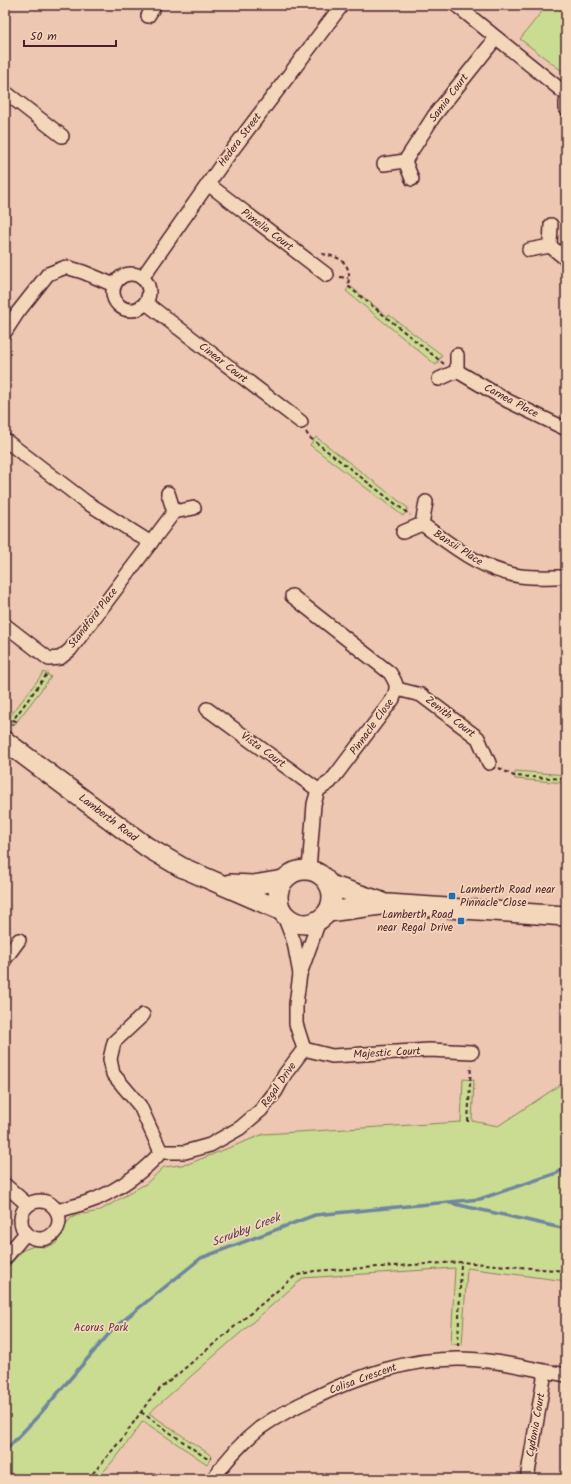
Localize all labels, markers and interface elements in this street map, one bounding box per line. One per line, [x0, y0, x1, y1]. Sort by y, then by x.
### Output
scale bar [24, 22, 116, 48]
text: 50 m [30, 27, 57, 46]
street label: Samia Court [425, 69, 474, 126]
street label: Hedera Street [214, 108, 267, 171]
street label: Pimelia Court [237, 204, 298, 256]
street label: Cinear Court [195, 338, 252, 388]
street label: Carnea Place [481, 379, 542, 423]
street label: Bansii Place [430, 525, 486, 571]
street label: Standford Place [63, 584, 123, 652]
street label: Zenith Court [421, 692, 480, 743]
street label: Pinnacle Close [345, 695, 399, 759]
street label: Vista Court [237, 728, 290, 773]
street label: Lamberth Road [74, 789, 142, 847]
place label: Lamberth Road near Pinnacle Close [460, 881, 556, 912]
marker: Lamberth Road near Pinnacle Close [447, 891, 457, 901]
place label: Lamberth Road near Regal Drive [377, 906, 454, 937]
marker: Lamberth Road near Regal Drive [456, 916, 466, 926]
street label: Majestic Court [353, 1042, 422, 1064]
street label: Regal Drive [257, 1059, 301, 1111]
water label: Scrubby Creek [209, 1207, 285, 1252]
park label: Acorus Park [74, 1319, 129, 1337]
street label: Colisa Crescent [327, 1358, 400, 1400]
street label: Cydonia Court [521, 1391, 551, 1459]

